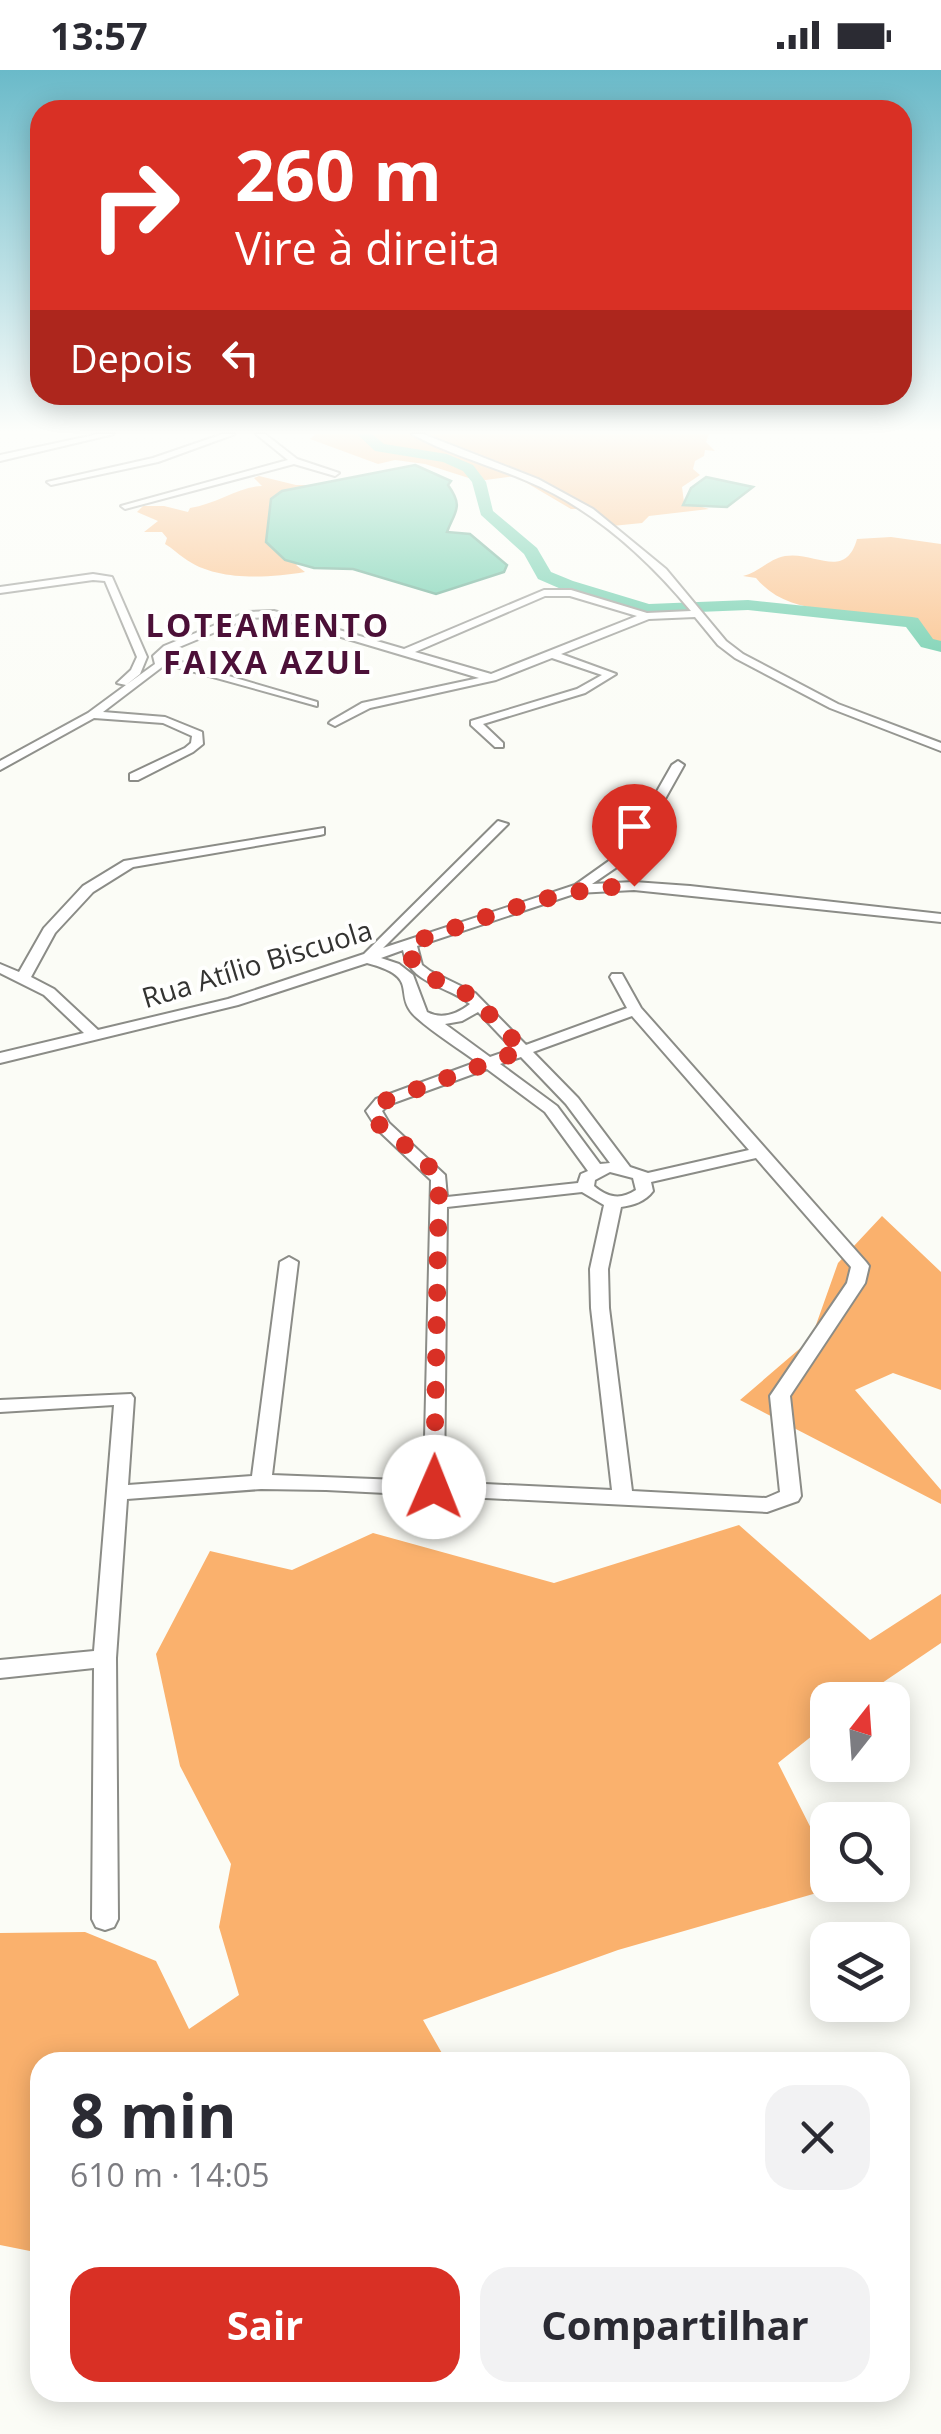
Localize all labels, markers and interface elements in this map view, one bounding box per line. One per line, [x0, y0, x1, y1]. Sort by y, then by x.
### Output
text: 13:57 [50, 9, 148, 61]
text: 260 m [235, 126, 442, 222]
icon: right [70, 140, 200, 270]
text: Vire à direita [235, 217, 500, 278]
icon: left [213, 330, 268, 385]
text: Depois [70, 332, 193, 384]
district label: LOTEAMENTO FAIXA AZUL [145, 603, 391, 683]
pin [592, 784, 677, 887]
icon: arrive [607, 799, 662, 854]
street label: Rua Atílio Biscuola [137, 910, 376, 1016]
position arrow [382, 1435, 486, 1539]
north arrow [810, 1682, 910, 1782]
map controls [810, 1682, 910, 2022]
button: search [810, 1802, 910, 1902]
button: layers [810, 1922, 910, 2022]
text: 8 min [70, 2074, 237, 2156]
button: close [765, 2085, 870, 2190]
text: 610 m · 14:05 [70, 2153, 269, 2196]
button: Sair [70, 2267, 460, 2382]
button: Compartilhar [480, 2267, 870, 2382]

